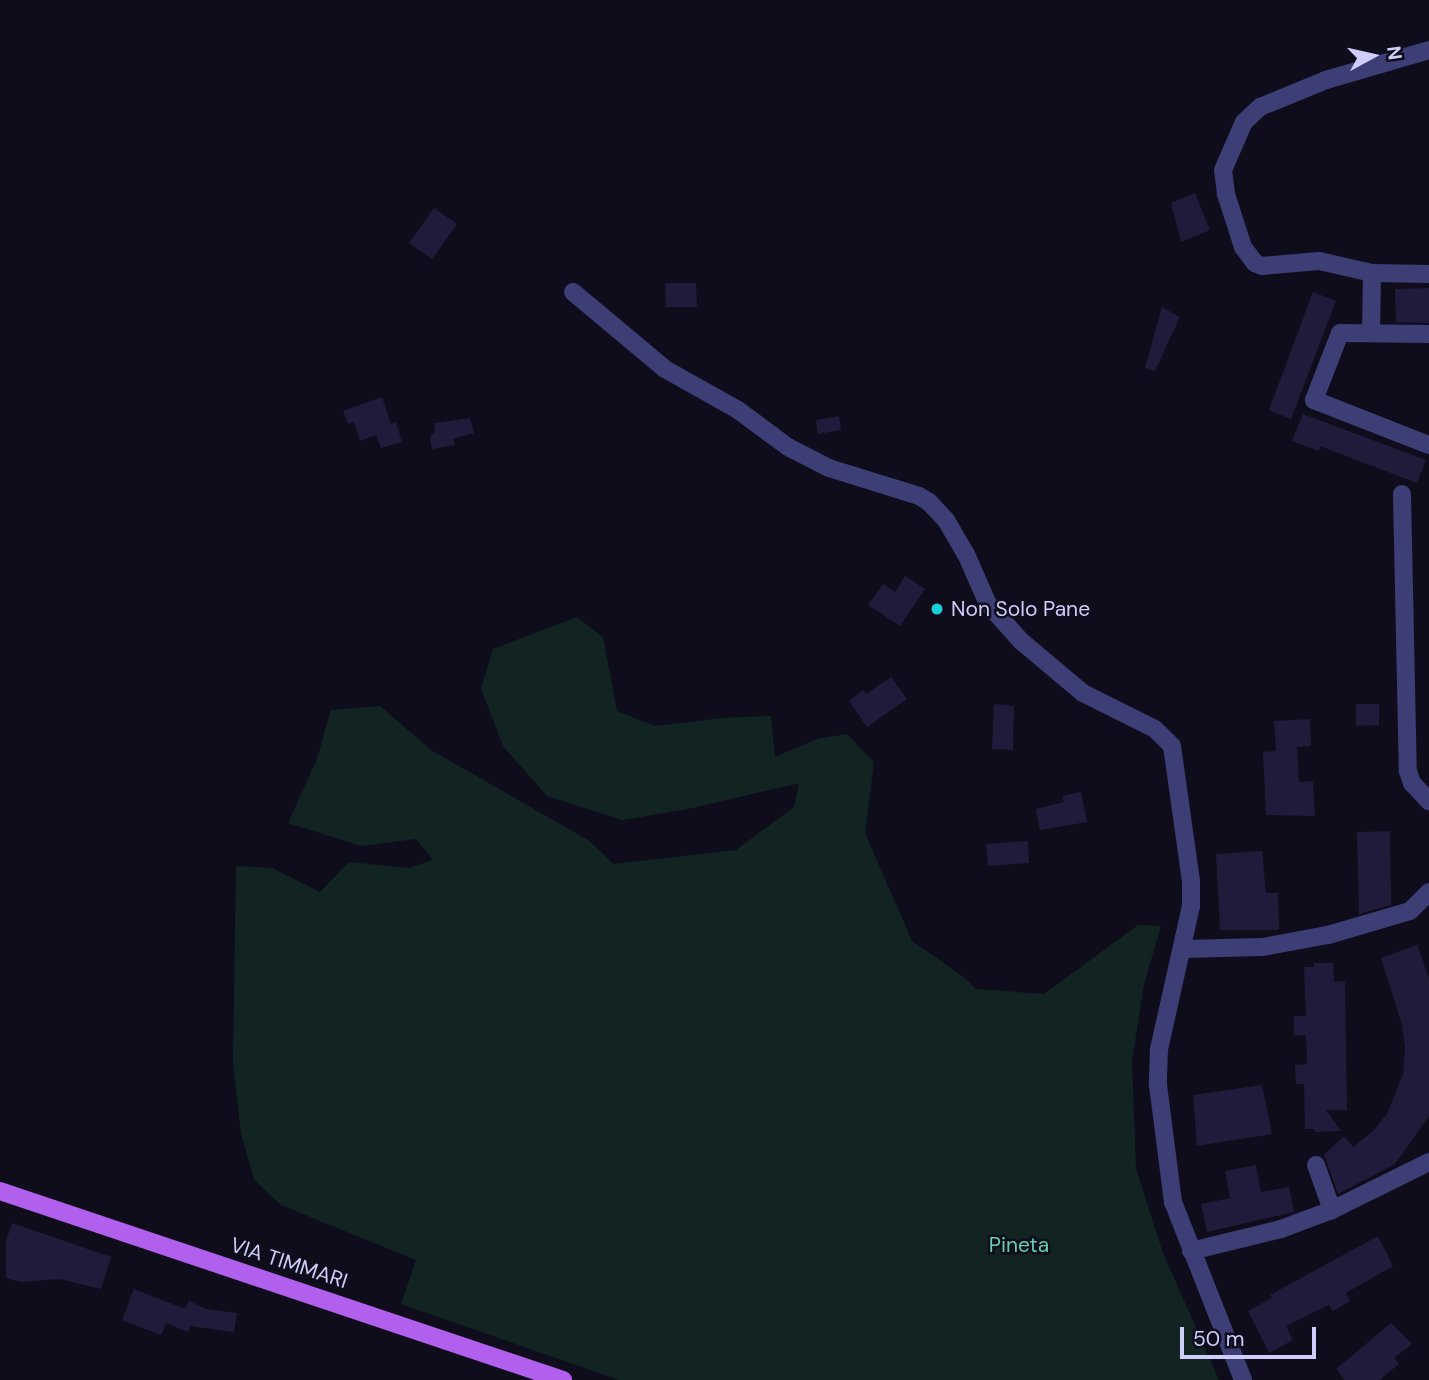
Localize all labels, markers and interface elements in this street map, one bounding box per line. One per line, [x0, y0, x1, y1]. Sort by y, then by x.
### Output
north arrow [1338, 21, 1408, 91]
text: N [1381, 44, 1408, 62]
place label: Non Solo Pane [951, 596, 1090, 622]
marker: Non Solo Pane [929, 601, 945, 617]
street label: VIA TIMMARI [227, 1232, 351, 1294]
park label: Pineta [989, 1232, 1049, 1258]
scale bar [1184, 1314, 1320, 1358]
text: 50 m [1193, 1325, 1244, 1353]

